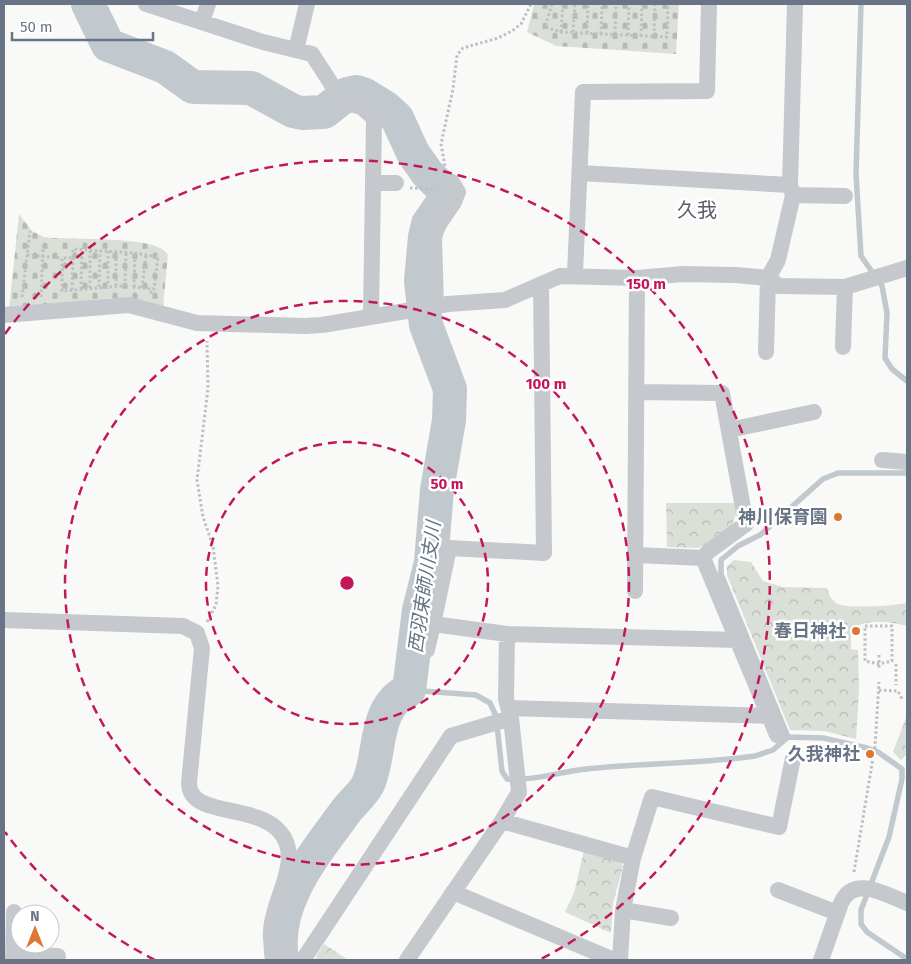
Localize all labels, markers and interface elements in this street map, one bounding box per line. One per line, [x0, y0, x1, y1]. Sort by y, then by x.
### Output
scale bar [12, 10, 154, 42]
text: 50 m [20, 18, 53, 36]
district label: 久我 [677, 198, 717, 222]
text: 150 m [626, 275, 666, 293]
text: 100 m [526, 375, 566, 393]
text: 50 m [430, 475, 464, 493]
place label: 神川保育園 [738, 506, 828, 528]
marker: 神川保育園 [832, 511, 844, 523]
water label: 西羽束師川支川 [404, 518, 445, 655]
centre of rings [338, 574, 356, 592]
place label: 春日神社 [774, 620, 846, 642]
marker: 春日神社 [850, 625, 862, 637]
place label: 久我神社 [788, 743, 860, 765]
marker: 久我神社 [864, 748, 876, 760]
north arrow [10, 904, 60, 954]
text: N [30, 908, 40, 925]

